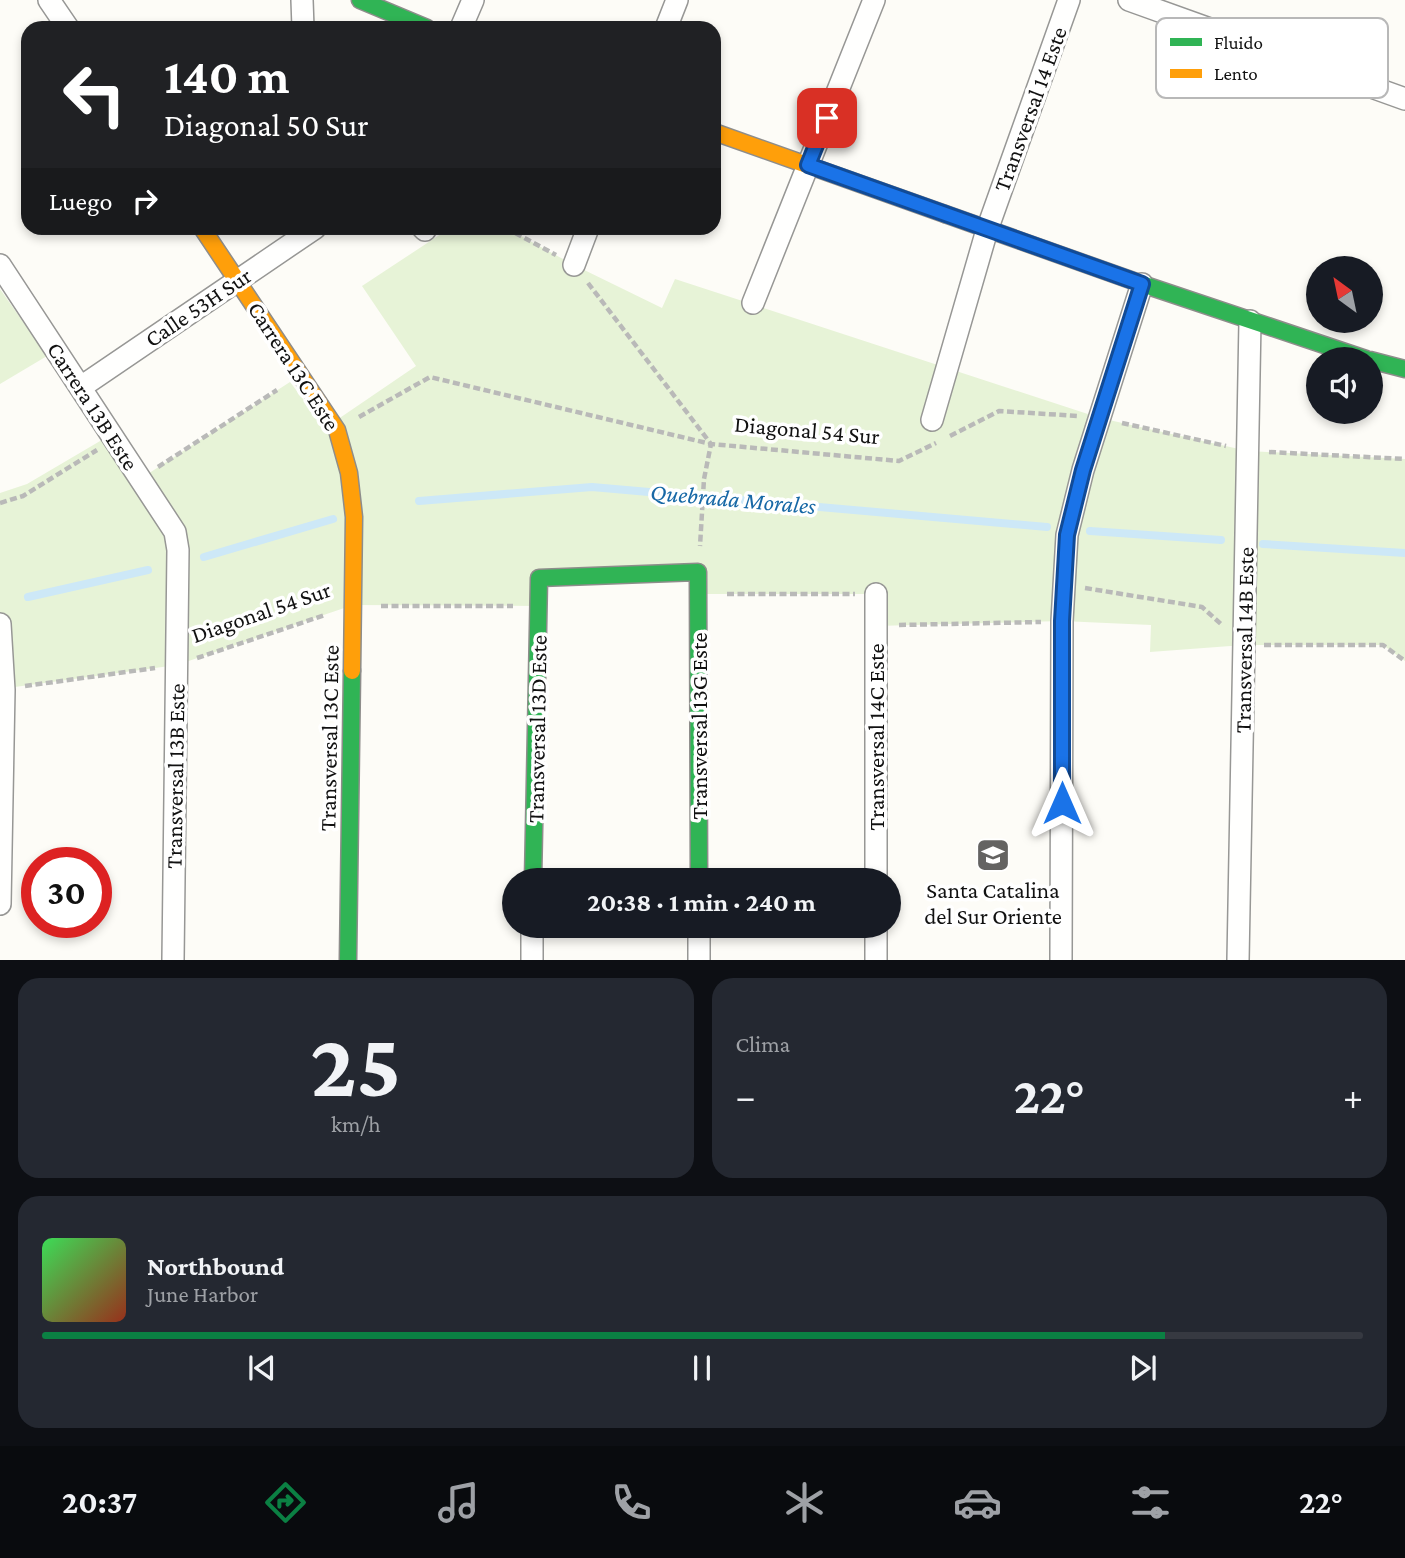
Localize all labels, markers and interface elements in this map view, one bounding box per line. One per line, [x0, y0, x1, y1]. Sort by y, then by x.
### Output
legend [1156, 18, 1388, 98]
street label: Transversal 14 Este [988, 23, 1072, 195]
text: Fluido [1214, 32, 1263, 53]
icon: left [49, 49, 140, 140]
text: 140 m [164, 49, 289, 104]
text: Lento [1214, 63, 1258, 84]
pin [797, 88, 857, 148]
icon: arrive [808, 99, 846, 137]
text: Diagonal 50 Sur [164, 107, 369, 143]
icon: right [126, 182, 164, 220]
text: Luego [49, 187, 112, 216]
north arrow [1306, 256, 1382, 332]
map controls [1306, 256, 1383, 424]
street label: Calle 53H Sur [140, 262, 256, 352]
street label: Carrera 13C Este [243, 297, 345, 435]
street label: Carrera 13B Este [42, 337, 144, 475]
button: sound [1306, 347, 1383, 424]
street label: Diagonal 54 Sur [733, 411, 881, 449]
water label: Quebrada Morales [649, 478, 817, 519]
street label: Transversal 14B Este [1229, 547, 1259, 733]
street label: Diagonal 54 Sur [188, 576, 334, 648]
street label: Transversal 13G Este [686, 632, 712, 820]
street label: Transversal 13D Este [522, 635, 552, 823]
street label: Transversal 14C Este [863, 643, 889, 831]
street label: Transversal 13C Este [314, 645, 344, 831]
street label: Transversal 13B Este [160, 683, 190, 869]
position arrow [1025, 766, 1099, 840]
school or university icon: Santa Catalina del Sur Oriente [974, 836, 1012, 874]
speed limit sign: 30 [21, 847, 112, 938]
place label: Santa Catalina del Sur Oriente [924, 877, 1062, 929]
text: 20:38 · 1 min · 240 m [587, 888, 816, 917]
text: 25 [310, 1014, 401, 1116]
text: Clima [736, 1031, 790, 1057]
text: 22° [1013, 1066, 1085, 1124]
text: − [736, 1075, 756, 1117]
text: + [1343, 1075, 1363, 1117]
text: km/h [331, 1111, 381, 1137]
text: Northbound [147, 1252, 284, 1281]
text: June Harbor [147, 1281, 258, 1307]
icon: previous [243, 1349, 281, 1387]
icon: pause [683, 1349, 721, 1387]
icon: next [1124, 1349, 1162, 1387]
icon: directions [261, 1478, 310, 1527]
icon: music [434, 1478, 483, 1527]
icon: phone [607, 1478, 656, 1527]
icon: climate [780, 1478, 829, 1527]
icon: car [953, 1478, 1002, 1527]
icon: filters [1126, 1478, 1175, 1527]
text: 20:37 [62, 1484, 137, 1520]
text: 22° [1299, 1484, 1343, 1520]

